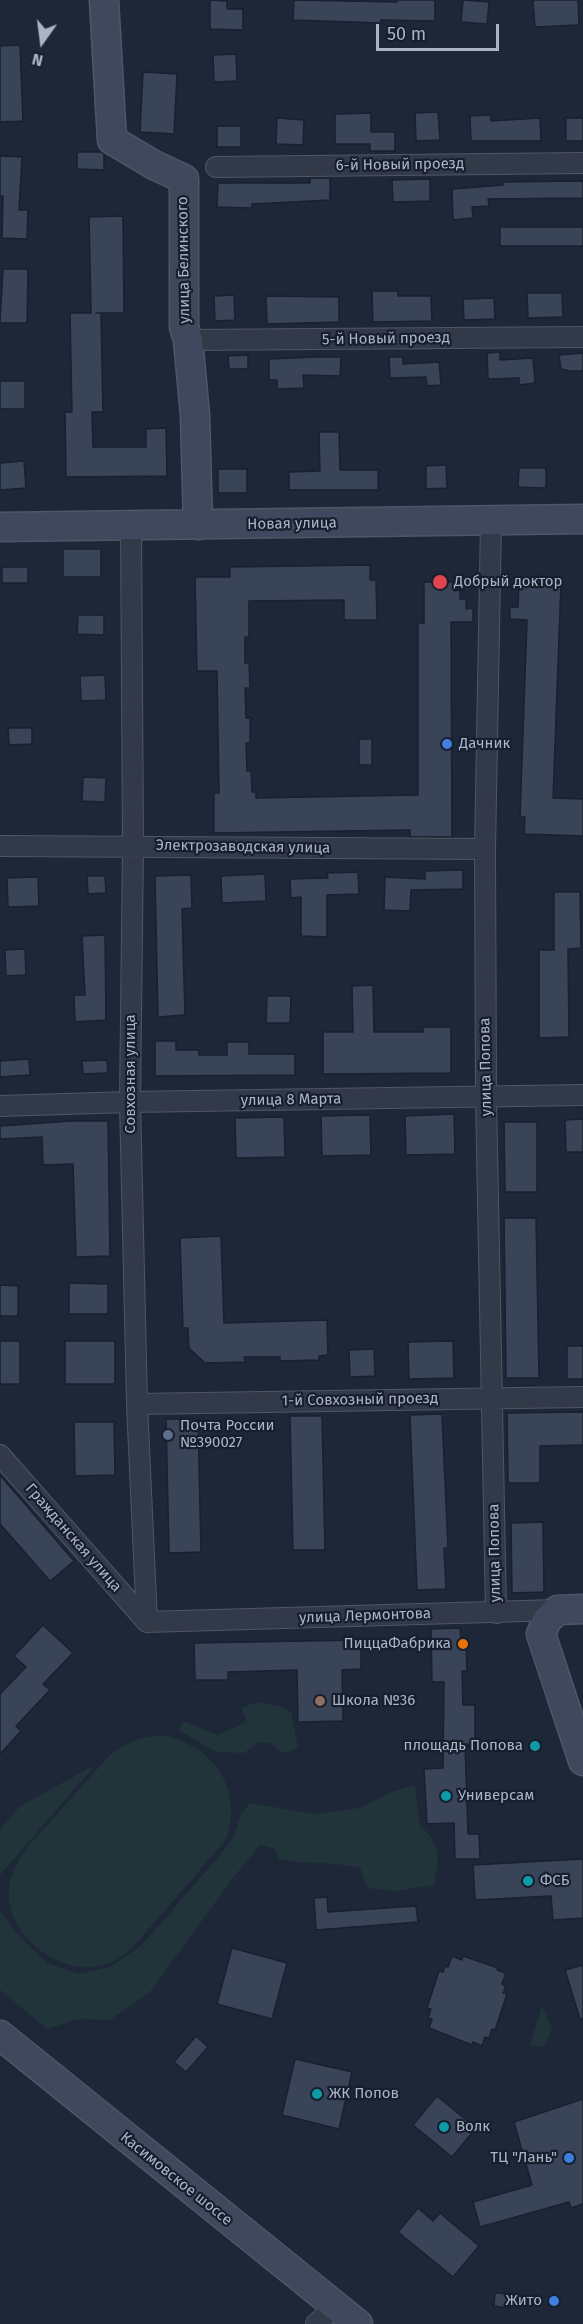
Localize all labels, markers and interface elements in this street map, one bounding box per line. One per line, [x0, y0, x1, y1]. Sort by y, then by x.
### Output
north arrow [12, 12, 72, 72]
scale bar [379, 12, 502, 50]
text: 50 m [387, 23, 426, 45]
text: N [30, 49, 45, 70]
street label: 6-й Новый проезд [336, 155, 464, 175]
street label: улица Белинского [174, 196, 194, 324]
street label: 5-й Новый проезд [322, 329, 450, 349]
street label: Новая улица [247, 514, 337, 534]
marker: Добрый доктор [431, 573, 449, 591]
place label: Добрый доктор [454, 573, 562, 591]
place label: Дачник [459, 735, 510, 753]
marker: Дачник [440, 737, 454, 751]
street label: Электрозаводская улица [156, 836, 330, 858]
street label: Совхозная улица [122, 1014, 140, 1134]
street label: улица Попова [476, 1017, 496, 1117]
street label: улица 8 Марта [241, 1090, 341, 1110]
street label: 1-й Совхозный проезд [282, 1390, 438, 1410]
place label: Почта России №390027 [180, 1417, 275, 1452]
marker: Почта России №390027 [161, 1428, 175, 1442]
street label: Гражданская улица [21, 1480, 125, 1596]
street label: улица Попова [485, 1503, 505, 1603]
street label: улица Лермонтова [299, 1605, 431, 1627]
place label: ПиццаФабрика [344, 1635, 451, 1653]
marker: ПиццаФабрика [456, 1637, 470, 1651]
place label: Школа №36 [332, 1692, 415, 1710]
marker: Школа №36 [313, 1694, 327, 1708]
place label: площадь Попова [404, 1737, 523, 1755]
marker: площадь Попова [528, 1739, 542, 1753]
place label: Универсам [458, 1787, 534, 1805]
marker: Универсам [439, 1789, 453, 1803]
place label: ФСБ [540, 1872, 569, 1890]
marker: ФСБ [521, 1874, 535, 1888]
place label: ЖК Попов [329, 2085, 399, 2103]
marker: ЖК Попов [310, 2087, 324, 2101]
place label: Волк [456, 2118, 490, 2136]
marker: Волк [437, 2120, 451, 2134]
street label: Касимовское шоссе [116, 2128, 236, 2230]
place label: ТЦ "Лань" [490, 2149, 557, 2167]
marker: ТЦ "Лань" [562, 2151, 576, 2165]
place label: Жито [506, 2292, 542, 2310]
marker: Жито [547, 2294, 561, 2308]

